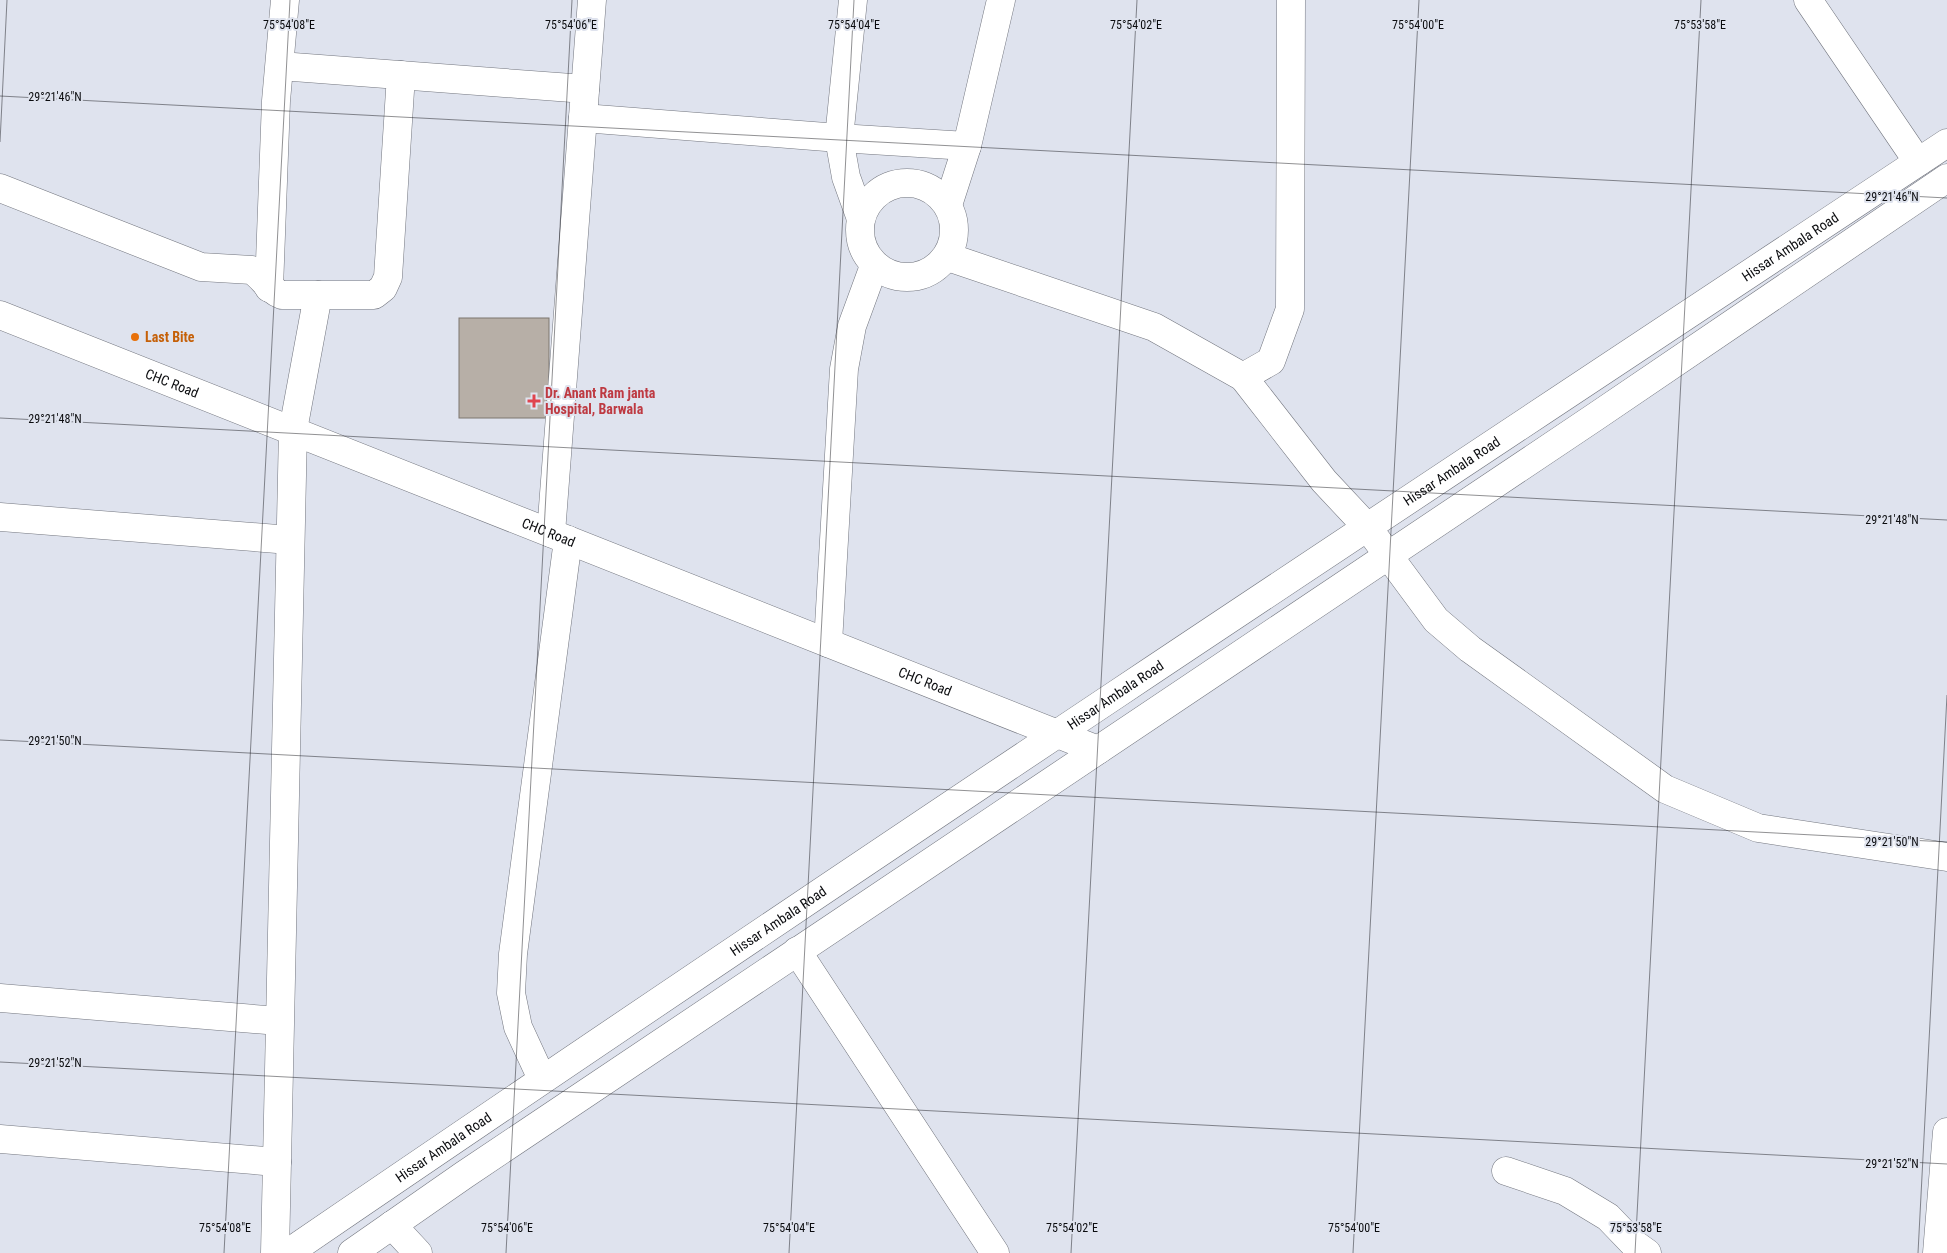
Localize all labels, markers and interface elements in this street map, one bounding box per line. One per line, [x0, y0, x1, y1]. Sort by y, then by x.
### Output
text: 75°54'08"E [263, 18, 315, 32]
text: 75°54'06"E [545, 18, 597, 32]
text: 75°54'04"E [828, 18, 880, 32]
text: 75°54'02"E [1110, 18, 1162, 32]
text: 75°54'00"E [1392, 18, 1444, 32]
text: 75°53'58"E [1674, 18, 1726, 32]
text: 29°21'46"N [28, 90, 82, 104]
text: 29°21'46"N [1865, 190, 1919, 204]
street label: Hissar Ambala Road [1739, 209, 1841, 284]
place label: Last Bite [145, 329, 195, 345]
marker: Last Bite [129, 331, 141, 343]
street label: CHC Road [143, 365, 201, 401]
place label: Dr. Anant Ram janta Hospital, Barwala [545, 385, 656, 417]
marker: Dr. Anant Ram janta Hospital, Barwala [527, 394, 541, 408]
text: 29°21'48"N [28, 412, 82, 426]
street label: Hissar Ambala Road [1400, 433, 1503, 509]
text: 29°21'48"N [1865, 513, 1919, 527]
street label: CHC Road [520, 515, 577, 550]
street label: Hissar Ambala Road [1064, 657, 1167, 733]
street label: CHC Road [896, 664, 954, 699]
text: 29°21'50"N [28, 734, 82, 748]
text: 29°21'50"N [1865, 835, 1919, 849]
street label: Hissar Ambala Road [727, 883, 829, 959]
text: 29°21'52"N [28, 1056, 82, 1070]
street label: Hissar Ambala Road [392, 1109, 494, 1185]
text: 29°21'52"N [1865, 1157, 1919, 1171]
text: 75°54'08"E [199, 1221, 251, 1235]
text: 75°54'06"E [481, 1221, 533, 1235]
text: 75°54'04"E [763, 1221, 815, 1235]
text: 75°54'02"E [1046, 1221, 1098, 1235]
text: 75°54'00"E [1328, 1221, 1380, 1235]
text: 75°53'58"E [1610, 1221, 1662, 1235]

